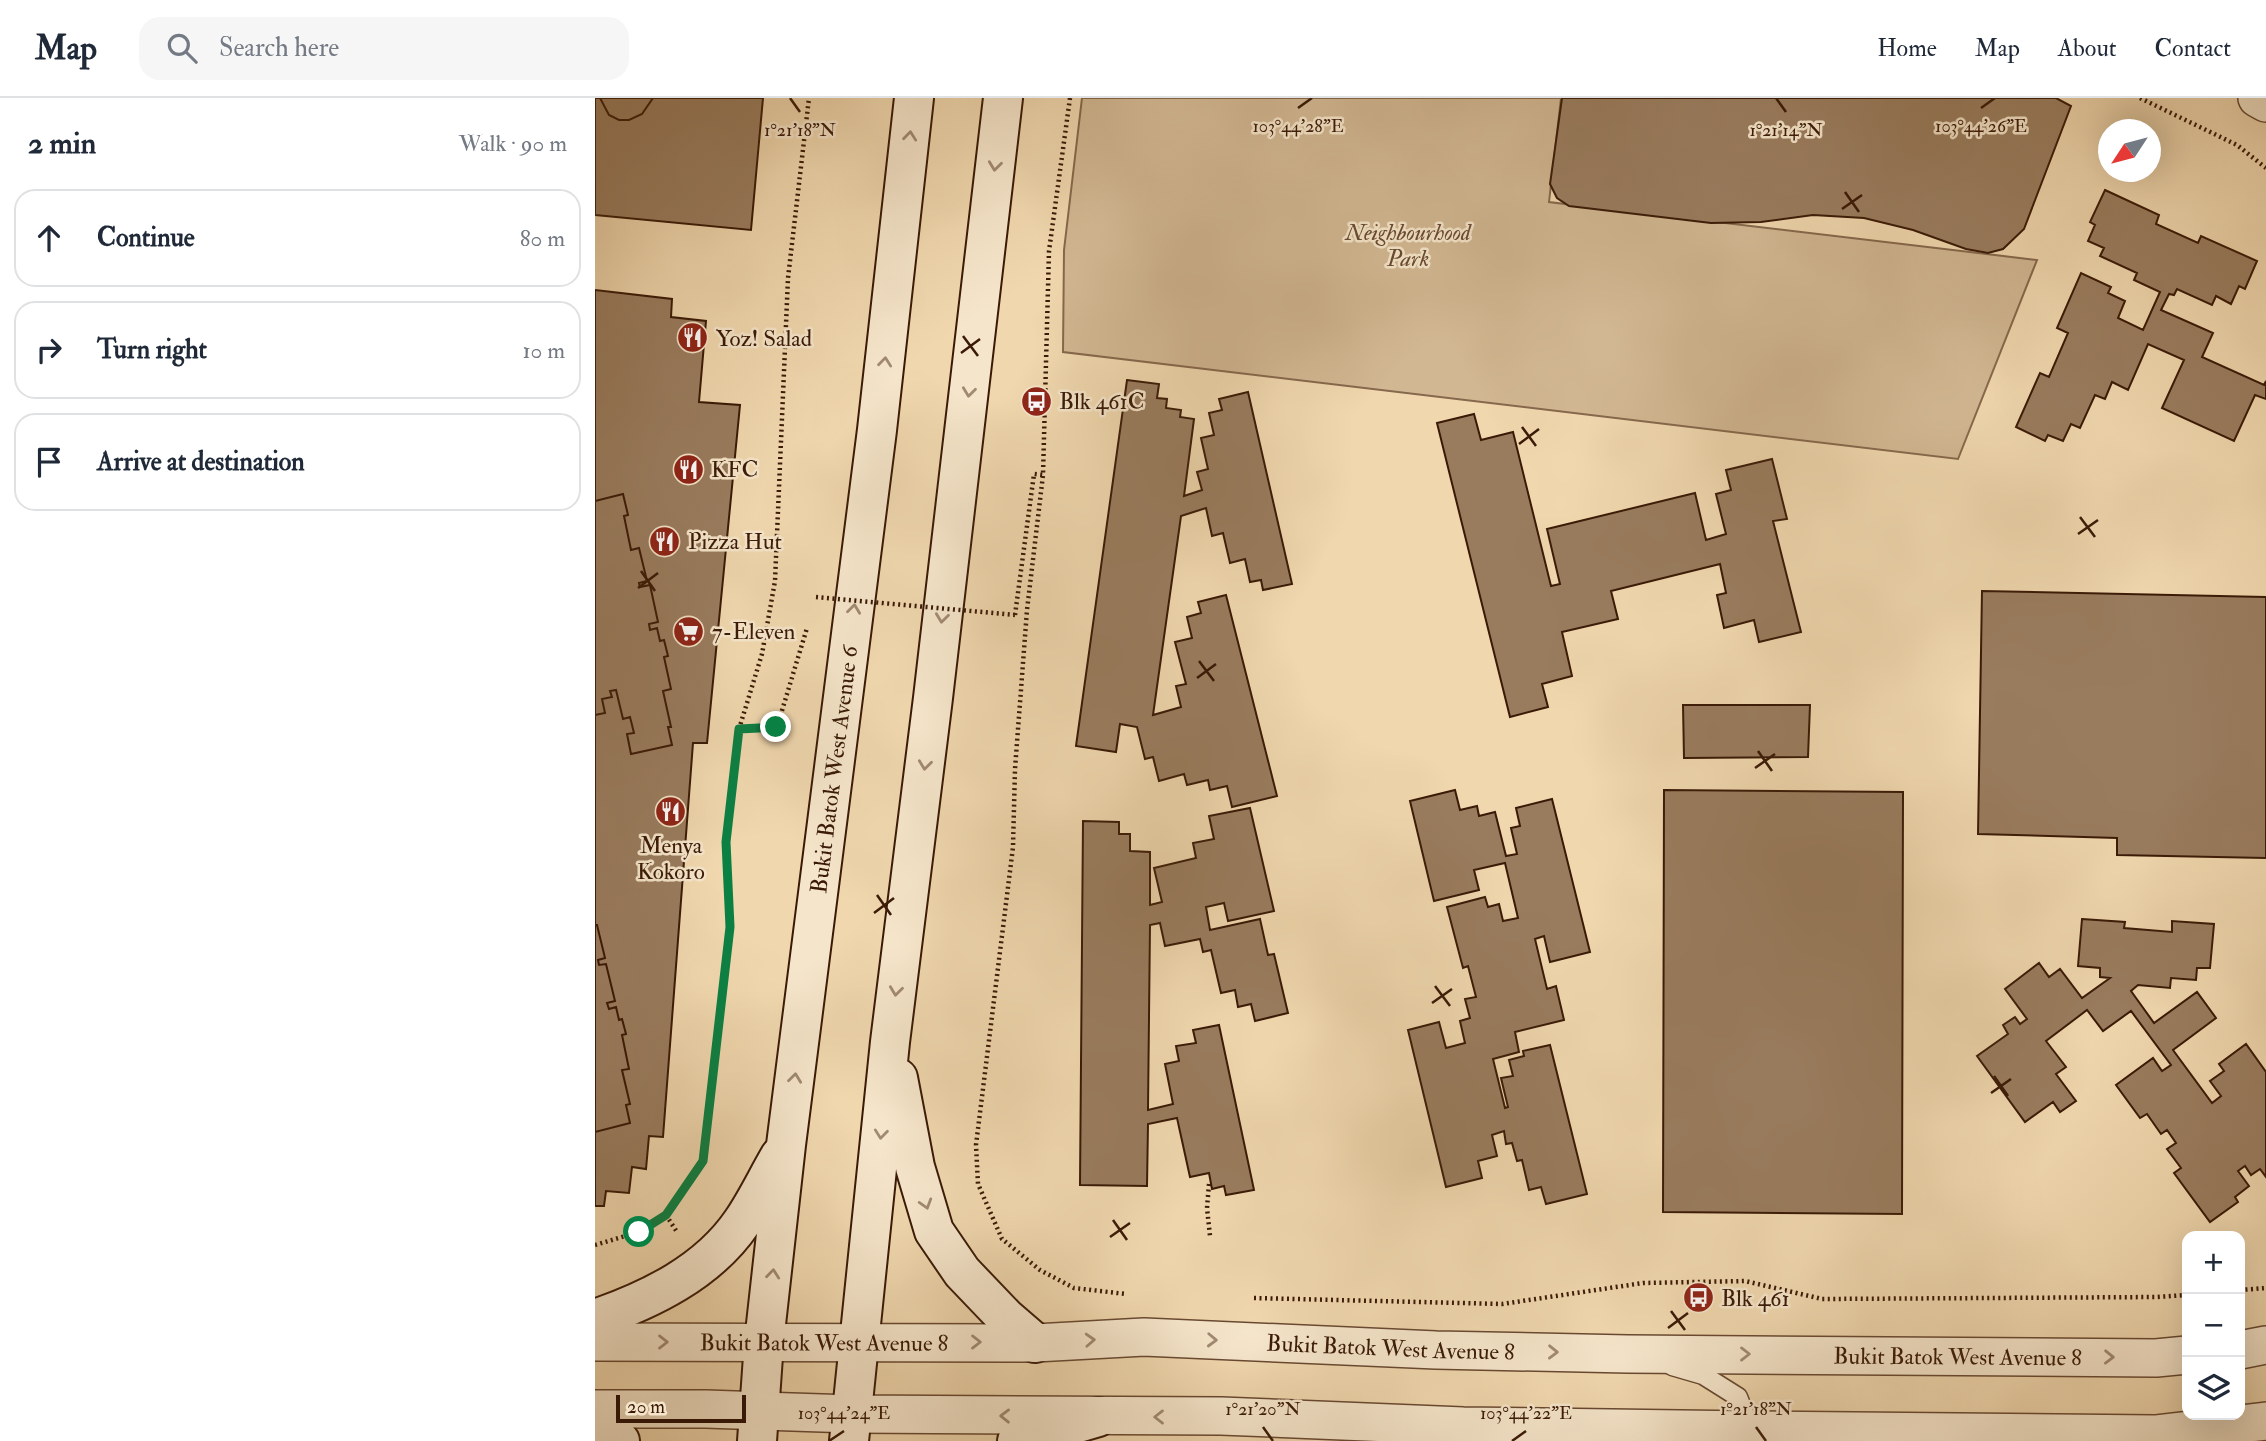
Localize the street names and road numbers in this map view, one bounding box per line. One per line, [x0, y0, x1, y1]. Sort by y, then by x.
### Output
street label: Bukit Batok West Avenue 6 [804, 643, 864, 895]
street label: Bukit Batok West Avenue 8 [700, 1328, 949, 1357]
street label: Bukit Batok West Avenue 8 [1266, 1328, 1515, 1366]
street label: Bukit Batok West Avenue 8 [1833, 1341, 2082, 1372]

